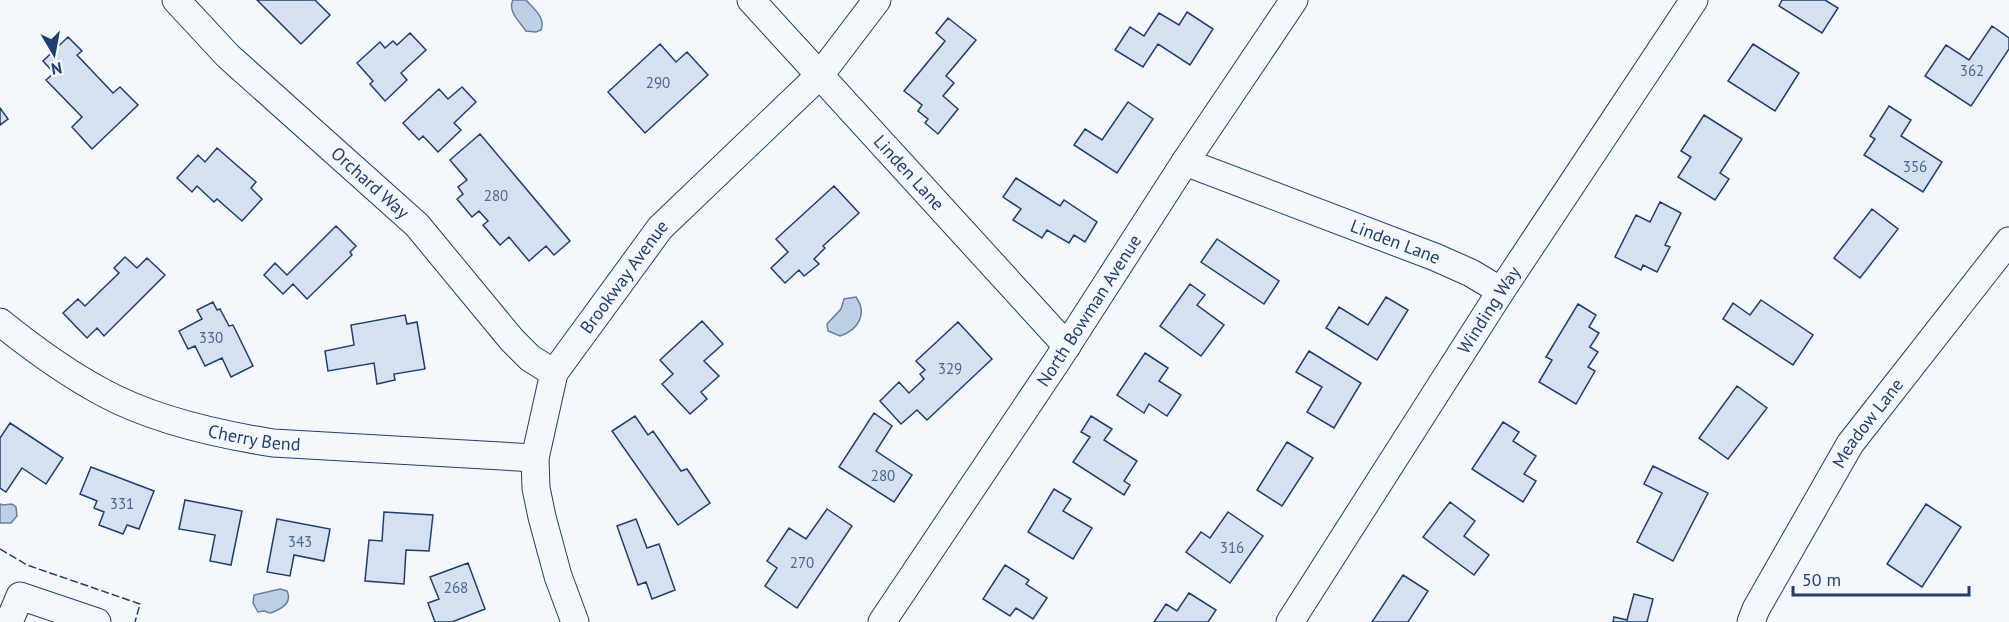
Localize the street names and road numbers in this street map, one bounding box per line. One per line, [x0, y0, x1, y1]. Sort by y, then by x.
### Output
street label: Linden Lane [869, 130, 950, 215]
street label: Orchard Way [327, 142, 415, 224]
street label: Brookway Avenue [575, 214, 673, 338]
street label: Linden Lane [1347, 214, 1444, 269]
street label: North Bowman Avenue [1031, 230, 1146, 391]
street label: Winding Way [1452, 261, 1526, 358]
street label: Meadow Lane [1827, 373, 1908, 472]
street label: Cherry Bend [206, 419, 301, 456]

